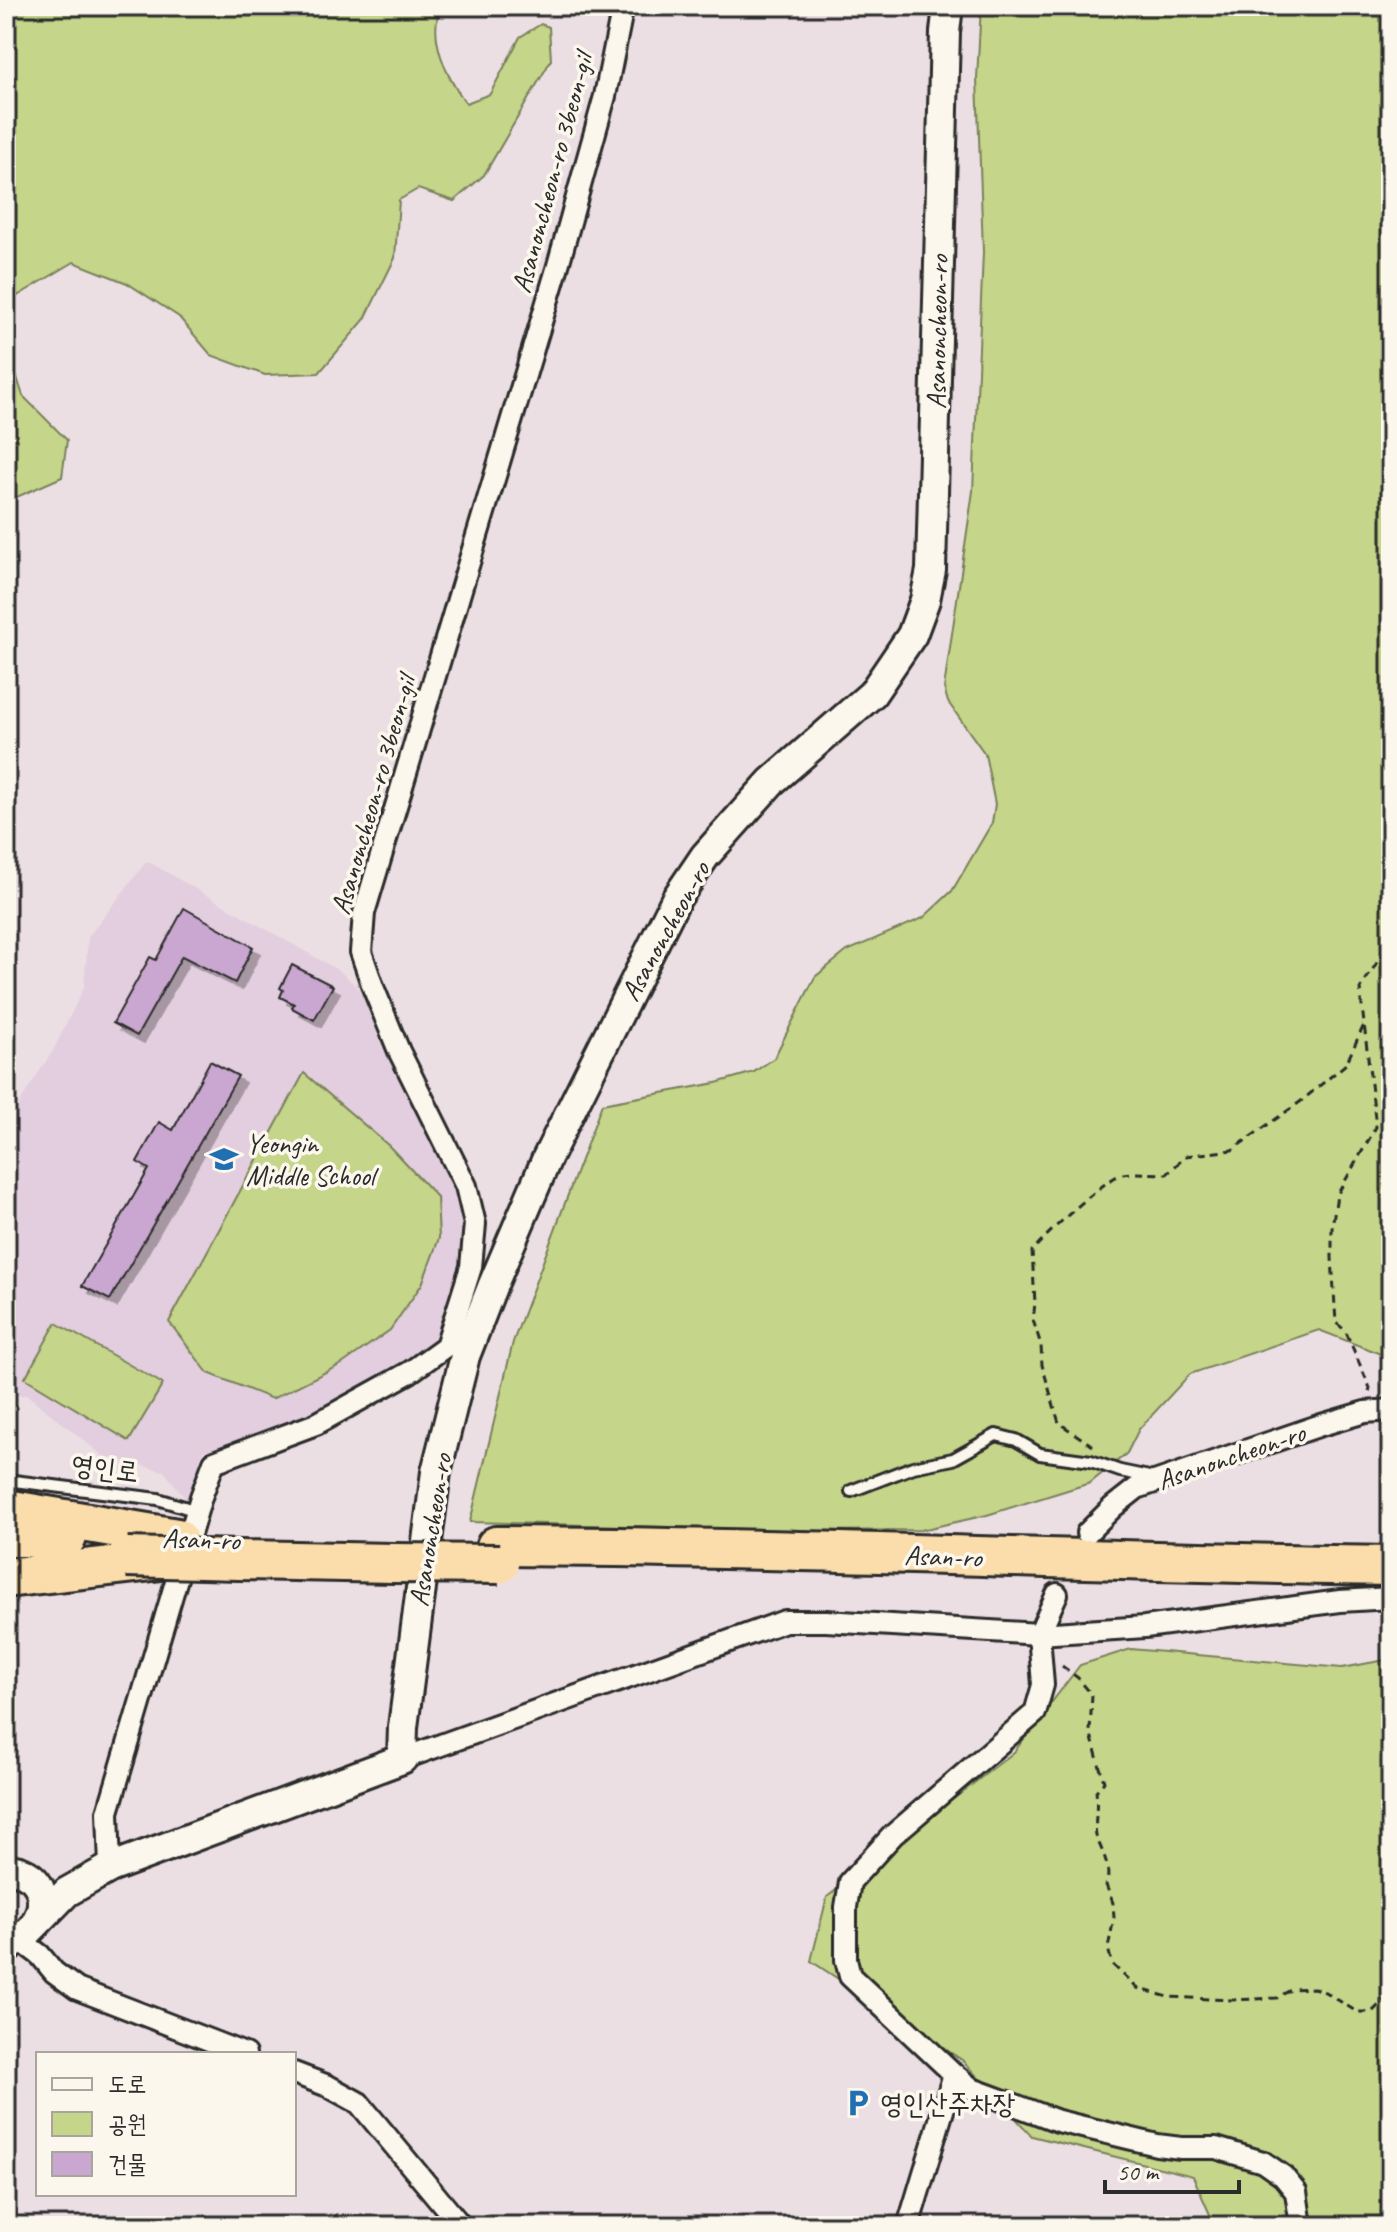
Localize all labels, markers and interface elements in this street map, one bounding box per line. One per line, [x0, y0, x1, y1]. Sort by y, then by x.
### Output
street label: Asanoncheon-ro 3beon-gil [503, 44, 602, 297]
street label: Asanoncheon-ro [918, 253, 956, 409]
street label: Asanoncheon-ro 3beon-gil [322, 667, 425, 918]
street label: Asanoncheon-ro [612, 853, 719, 1007]
place label: Yeongin Middle School [246, 1126, 380, 1193]
school or university icon: Yeongin Middle School [209, 1144, 239, 1174]
street label: Asanoncheon-ro [1153, 1414, 1311, 1498]
street label: 영인로 [69, 1447, 141, 1489]
street label: Asanoncheon-ro [401, 1449, 460, 1609]
street label: Asan-ro [162, 1520, 242, 1558]
street label: Asan-ro [904, 1537, 984, 1575]
legend [36, 2052, 296, 2196]
text: 도로 [108, 2069, 147, 2099]
place label: 영인산주차장 [880, 2086, 1016, 2121]
parking icon: 영인산주차장 [843, 2088, 873, 2118]
text: 공원 [108, 2109, 147, 2139]
scale bar [1105, 2144, 1239, 2194]
text: 건물 [108, 2149, 147, 2179]
text: 50 m [1117, 2157, 1160, 2187]

